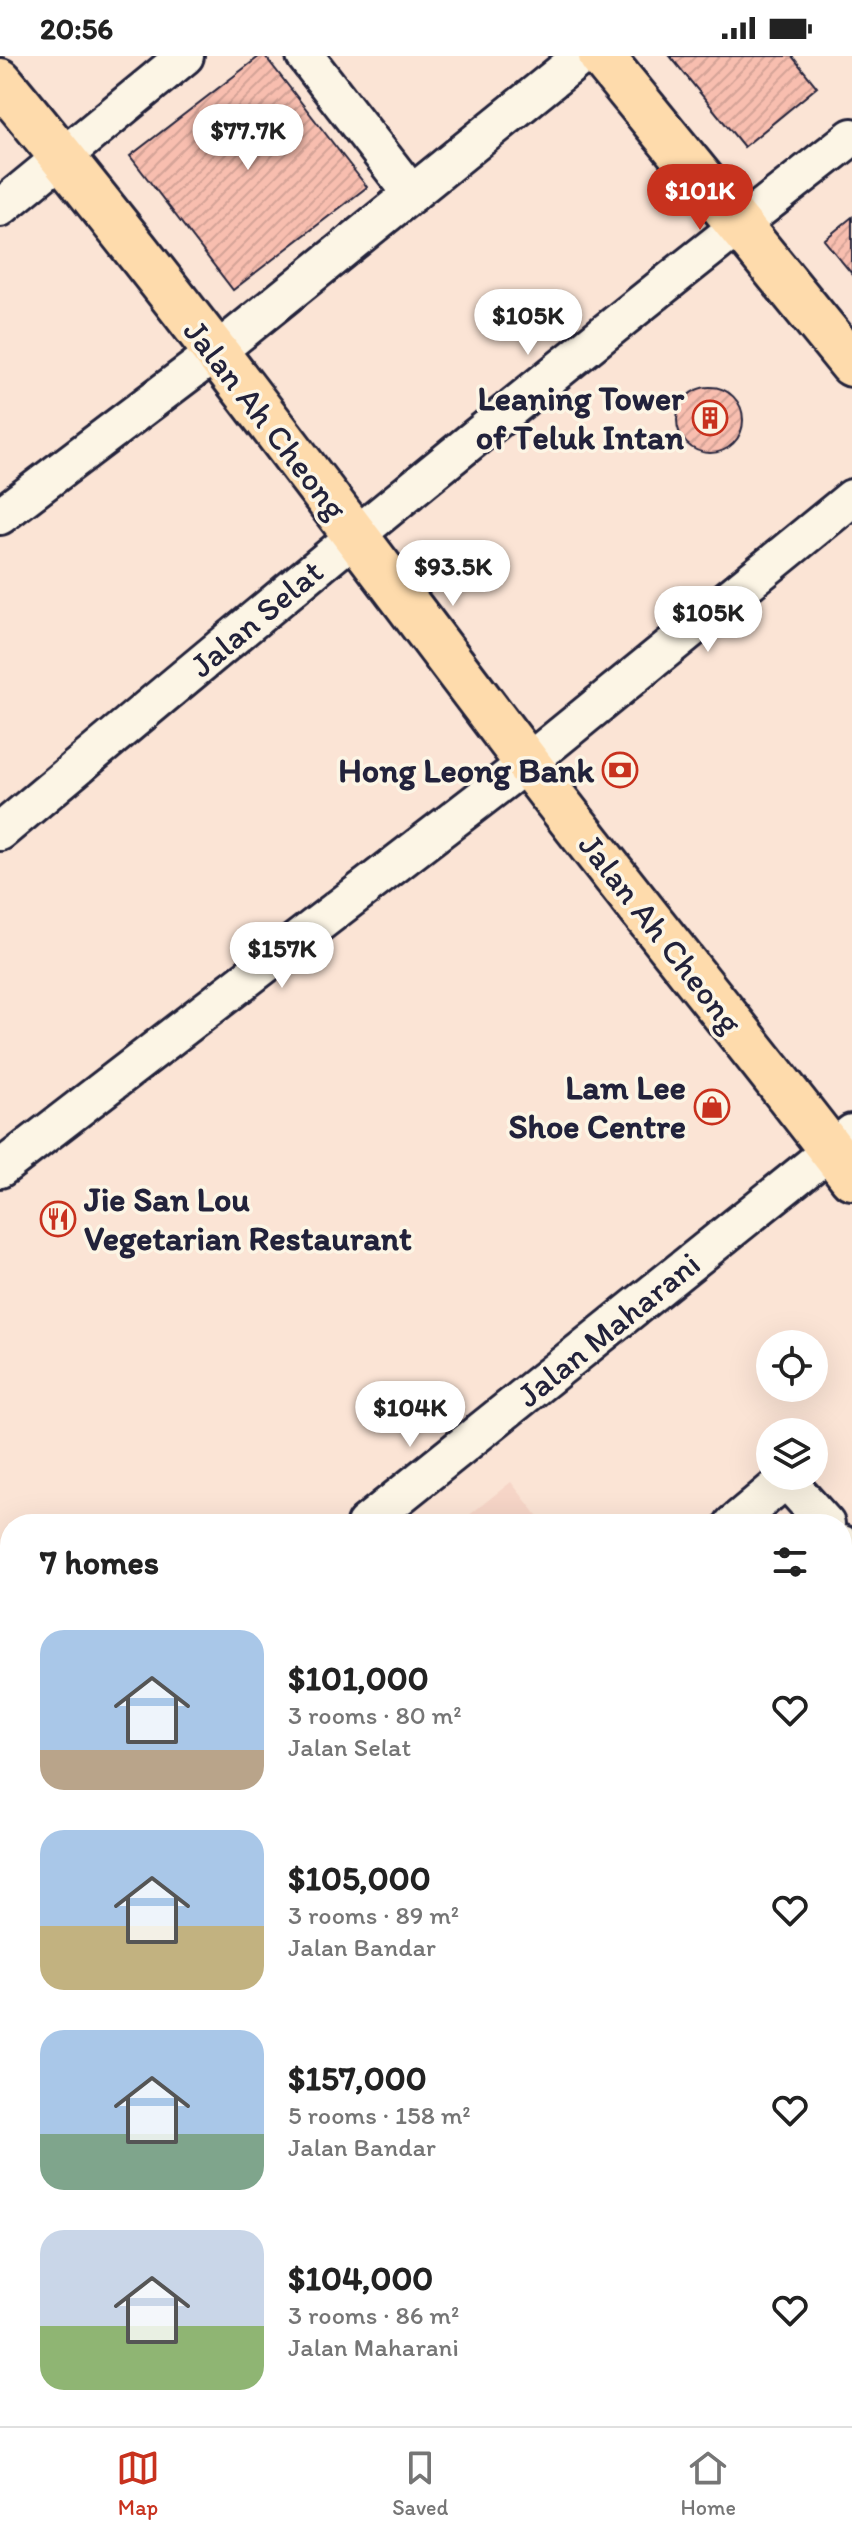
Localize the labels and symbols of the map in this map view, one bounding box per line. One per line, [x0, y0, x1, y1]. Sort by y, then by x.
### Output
pin: $77.7K [183, 104, 313, 172]
pin: $101K [644, 164, 756, 232]
pin: $105K [472, 289, 584, 357]
street label: Jalan Ah Cheong [175, 311, 357, 528]
place label: Leaning Tower of Teluk Intan [476, 378, 685, 458]
building icon: Leaning Tower of Teluk Intan [691, 399, 729, 437]
pin: $93.5K [388, 540, 518, 608]
street label: Jalan Selat [181, 551, 331, 686]
pin: $105K [652, 586, 764, 654]
place label: Hong Leong Bank [338, 750, 594, 791]
bank icon: Hong Leong Bank [601, 751, 639, 789]
street label: Jalan Ah Cheong [570, 825, 752, 1042]
pin: $157K [226, 922, 338, 990]
place label: Lam Lee Shoe Centre [509, 1067, 686, 1147]
shop icon: Lam Lee Shoe Centre [693, 1088, 731, 1126]
place label: Jie San Lou Vegetarian Restaurant [83, 1179, 412, 1259]
restaurant icon: Jie San Lou Vegetarian Restaurant [39, 1200, 77, 1238]
street label: Jalan Maharani [509, 1243, 708, 1416]
pin: $104K [354, 1381, 466, 1449]

